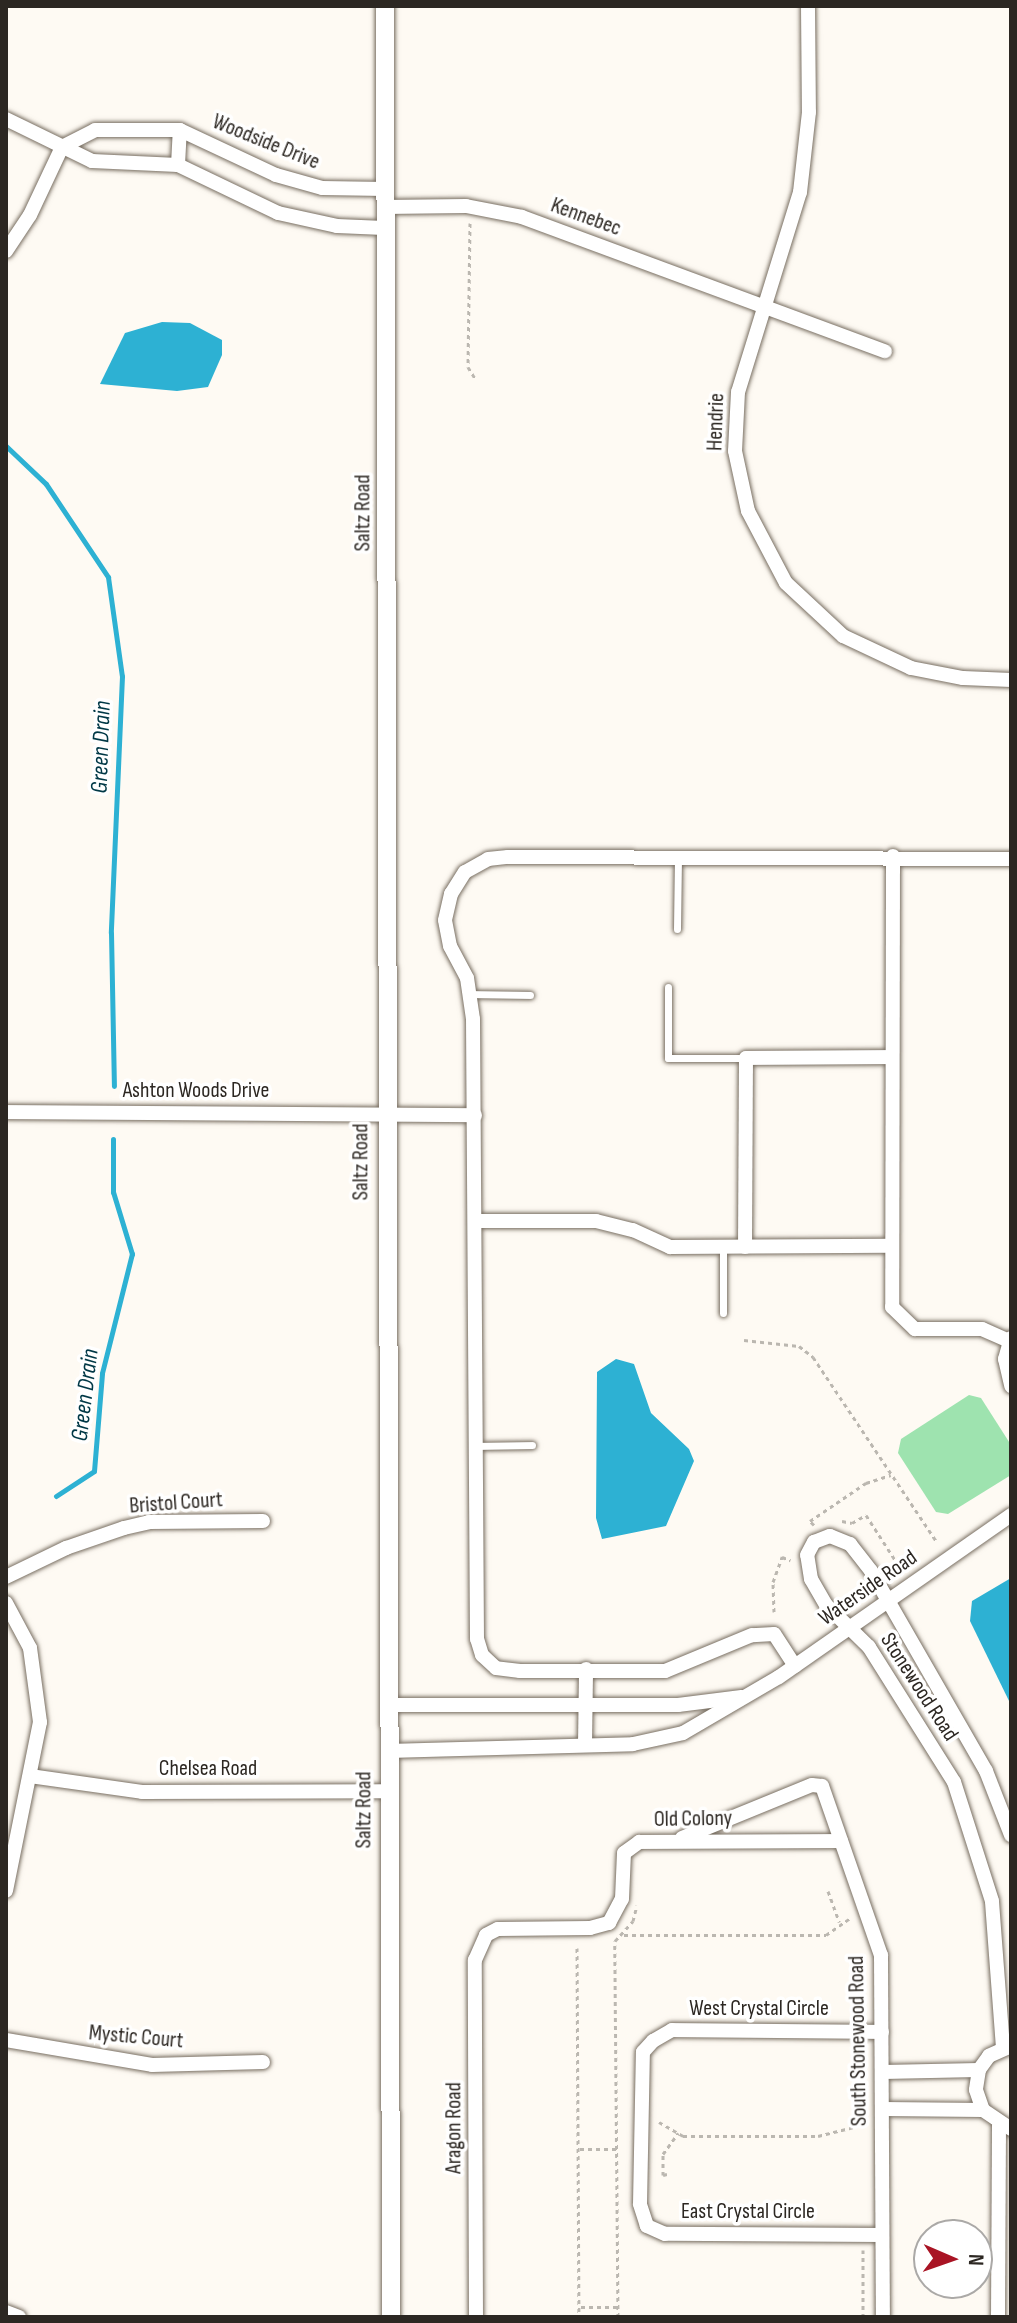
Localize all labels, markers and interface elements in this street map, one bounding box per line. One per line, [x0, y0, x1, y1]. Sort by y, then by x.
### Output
street label: Woodside Drive [209, 109, 323, 175]
street label: Kennebec [547, 192, 625, 242]
street label: Hendrie [702, 393, 730, 451]
street label: Saltz Road [350, 475, 376, 551]
water label: Green Drain [85, 700, 117, 794]
street label: Ashton Woods Drive [123, 1078, 269, 1104]
street label: Saltz Road [348, 1124, 374, 1200]
water label: Green Drain [65, 1347, 105, 1443]
street label: Bristol Court [128, 1487, 224, 1519]
street label: Waterside Road [814, 1545, 922, 1631]
street label: Stonewood Road [874, 1628, 964, 1746]
street label: Chelsea Road [159, 1756, 257, 1782]
street label: Saltz Road [351, 1772, 377, 1848]
street label: Old Colony [654, 1805, 732, 1833]
street label: South Stonewood Road [843, 1956, 873, 2126]
street label: West Crystal Circle [689, 1996, 829, 2022]
street label: Mystic Court [88, 2020, 184, 2054]
street label: Aragon Road [441, 2082, 467, 2174]
street label: East Crystal Circle [681, 2199, 815, 2225]
north arrow [913, 2219, 993, 2299]
text: N [962, 2253, 989, 2266]

